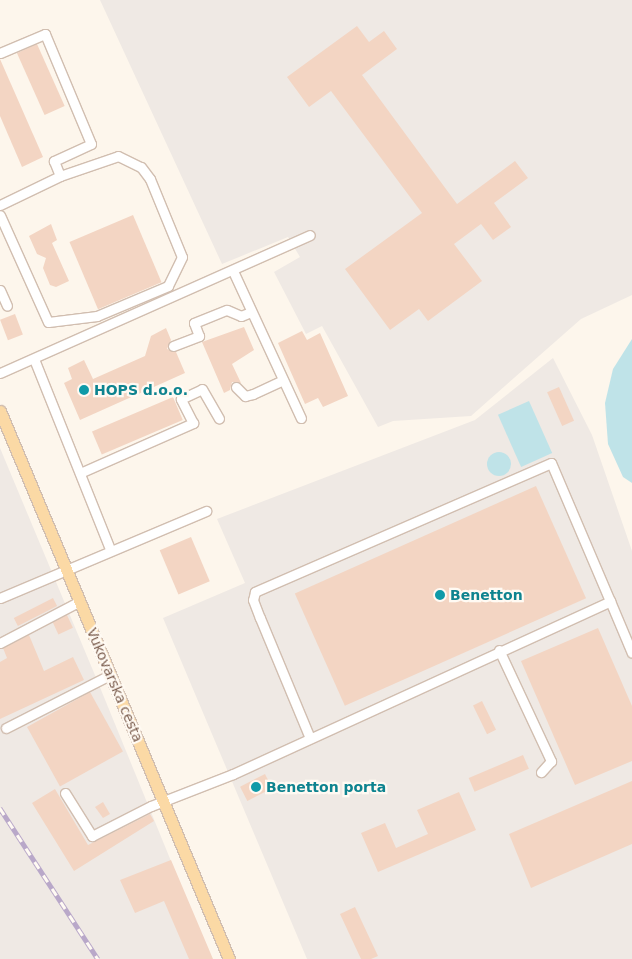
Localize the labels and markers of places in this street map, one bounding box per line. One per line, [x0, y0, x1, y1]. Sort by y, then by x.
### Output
place label: HOPS d.o.o. [94, 382, 188, 398]
marker: HOPS d.o.o. [78, 384, 90, 396]
place label: Benetton [450, 587, 523, 603]
marker: Benetton [434, 589, 446, 601]
place label: Benetton porta [266, 779, 386, 795]
marker: Benetton porta [250, 781, 262, 793]

